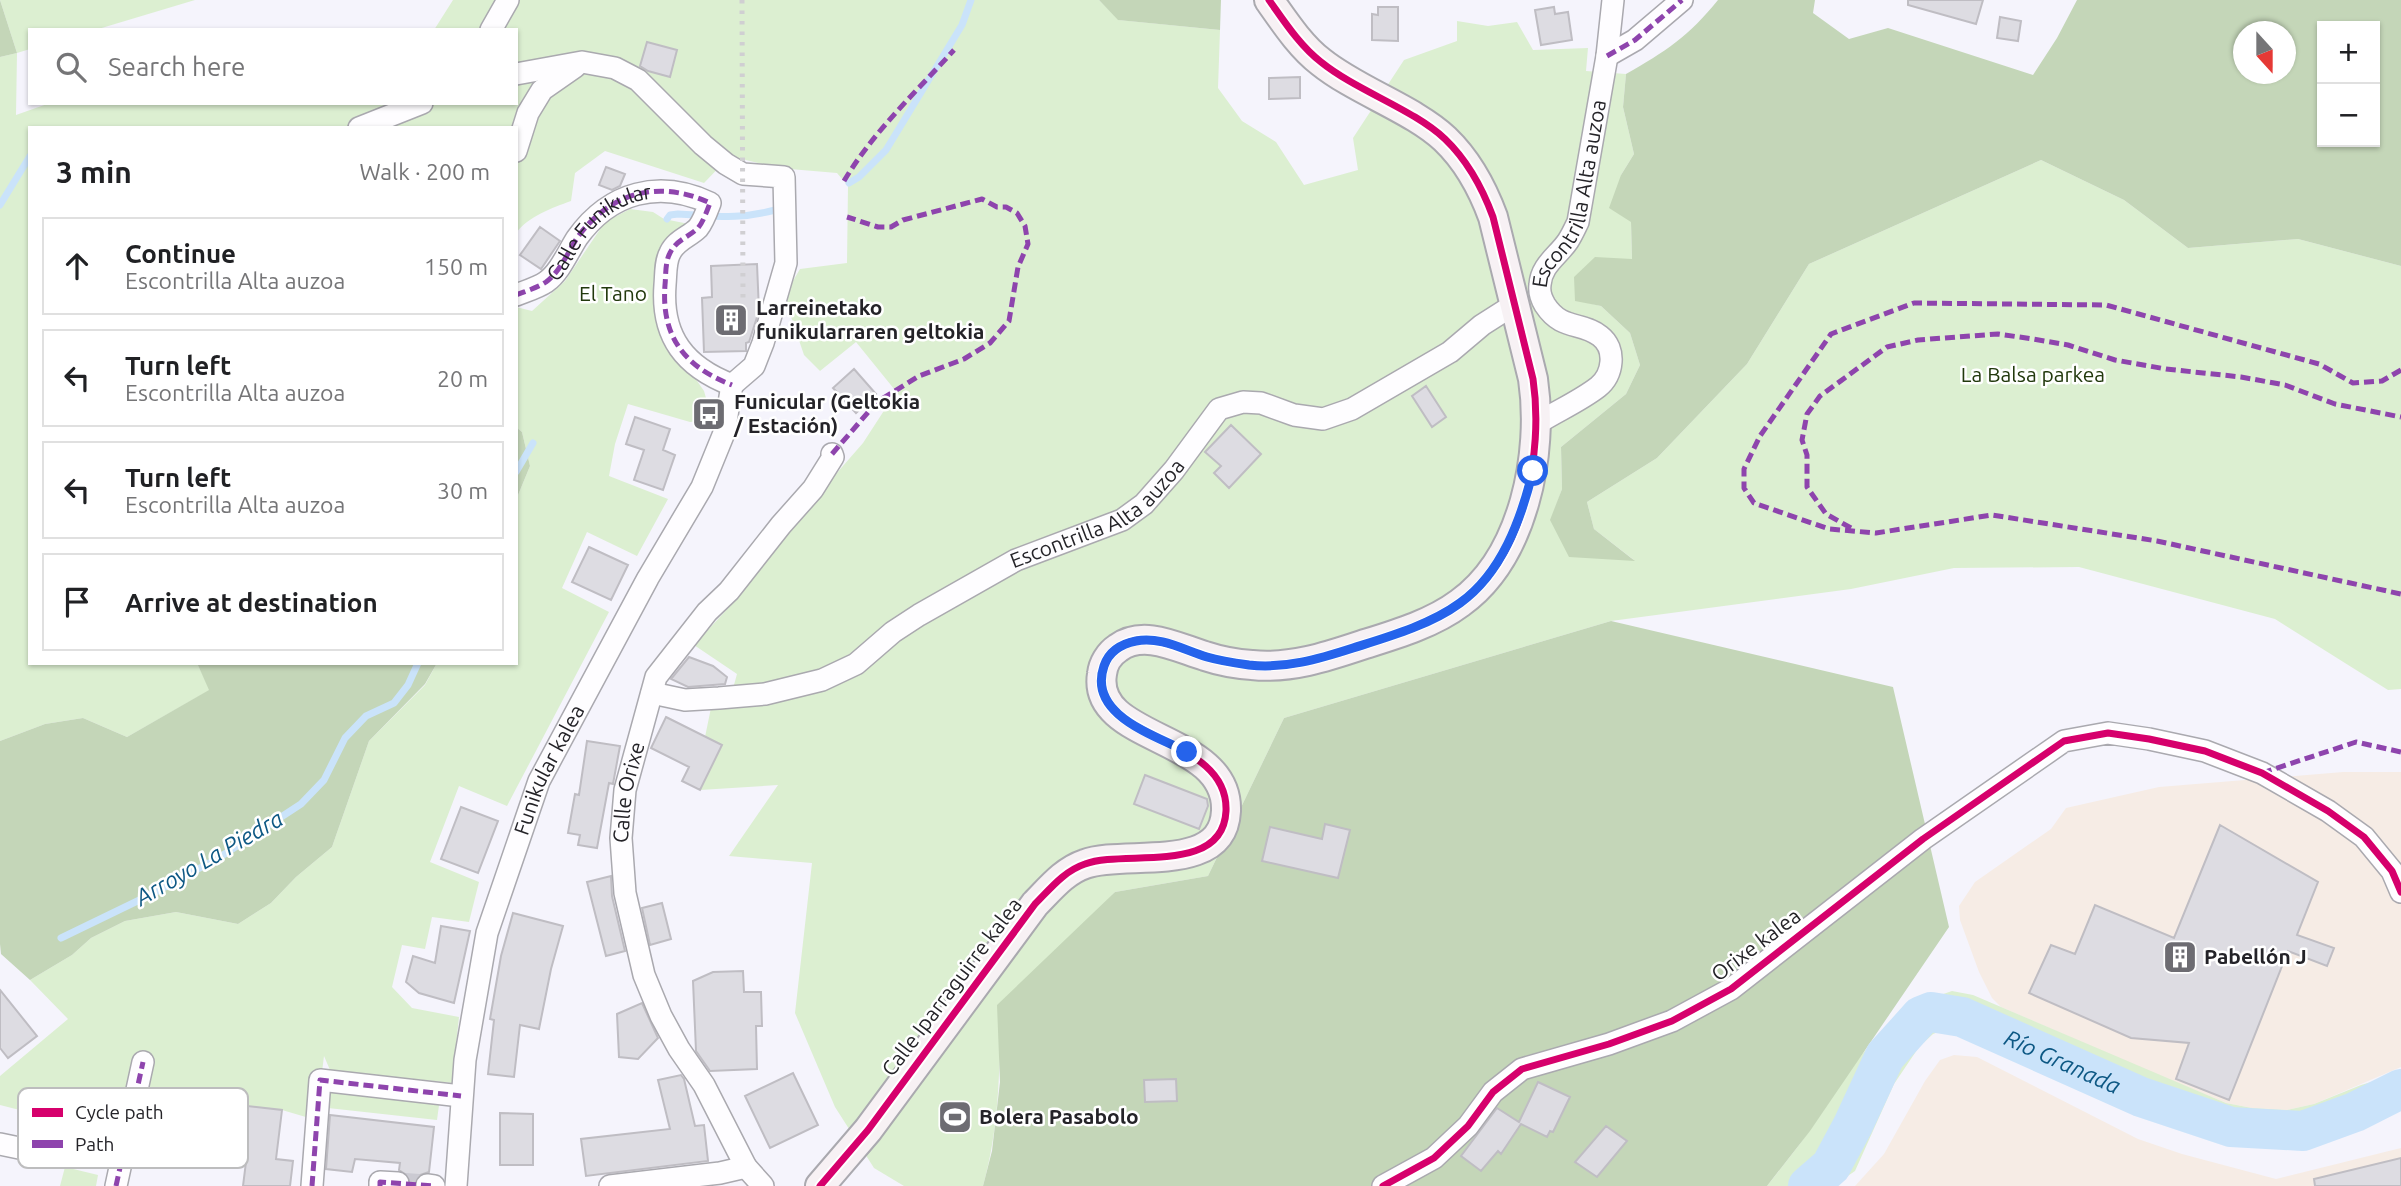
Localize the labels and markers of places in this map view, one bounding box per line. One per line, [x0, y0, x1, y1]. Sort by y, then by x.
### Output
place label: Larreinetako funikularraren geltokia [756, 295, 985, 343]
building icon: Larreinetako funikularraren geltokia [712, 301, 750, 339]
place label: Funicular (Geltokia / Estación) [733, 389, 920, 437]
bus stop icon: Funicular (Geltokia / Estación) [690, 395, 728, 433]
building icon: Pabellón J [2161, 938, 2199, 976]
place label: Pabellón J [2204, 944, 2307, 968]
sports icon: Bolera Pasabolo [936, 1098, 974, 1136]
place label: Bolera Pasabolo [979, 1104, 1139, 1128]

